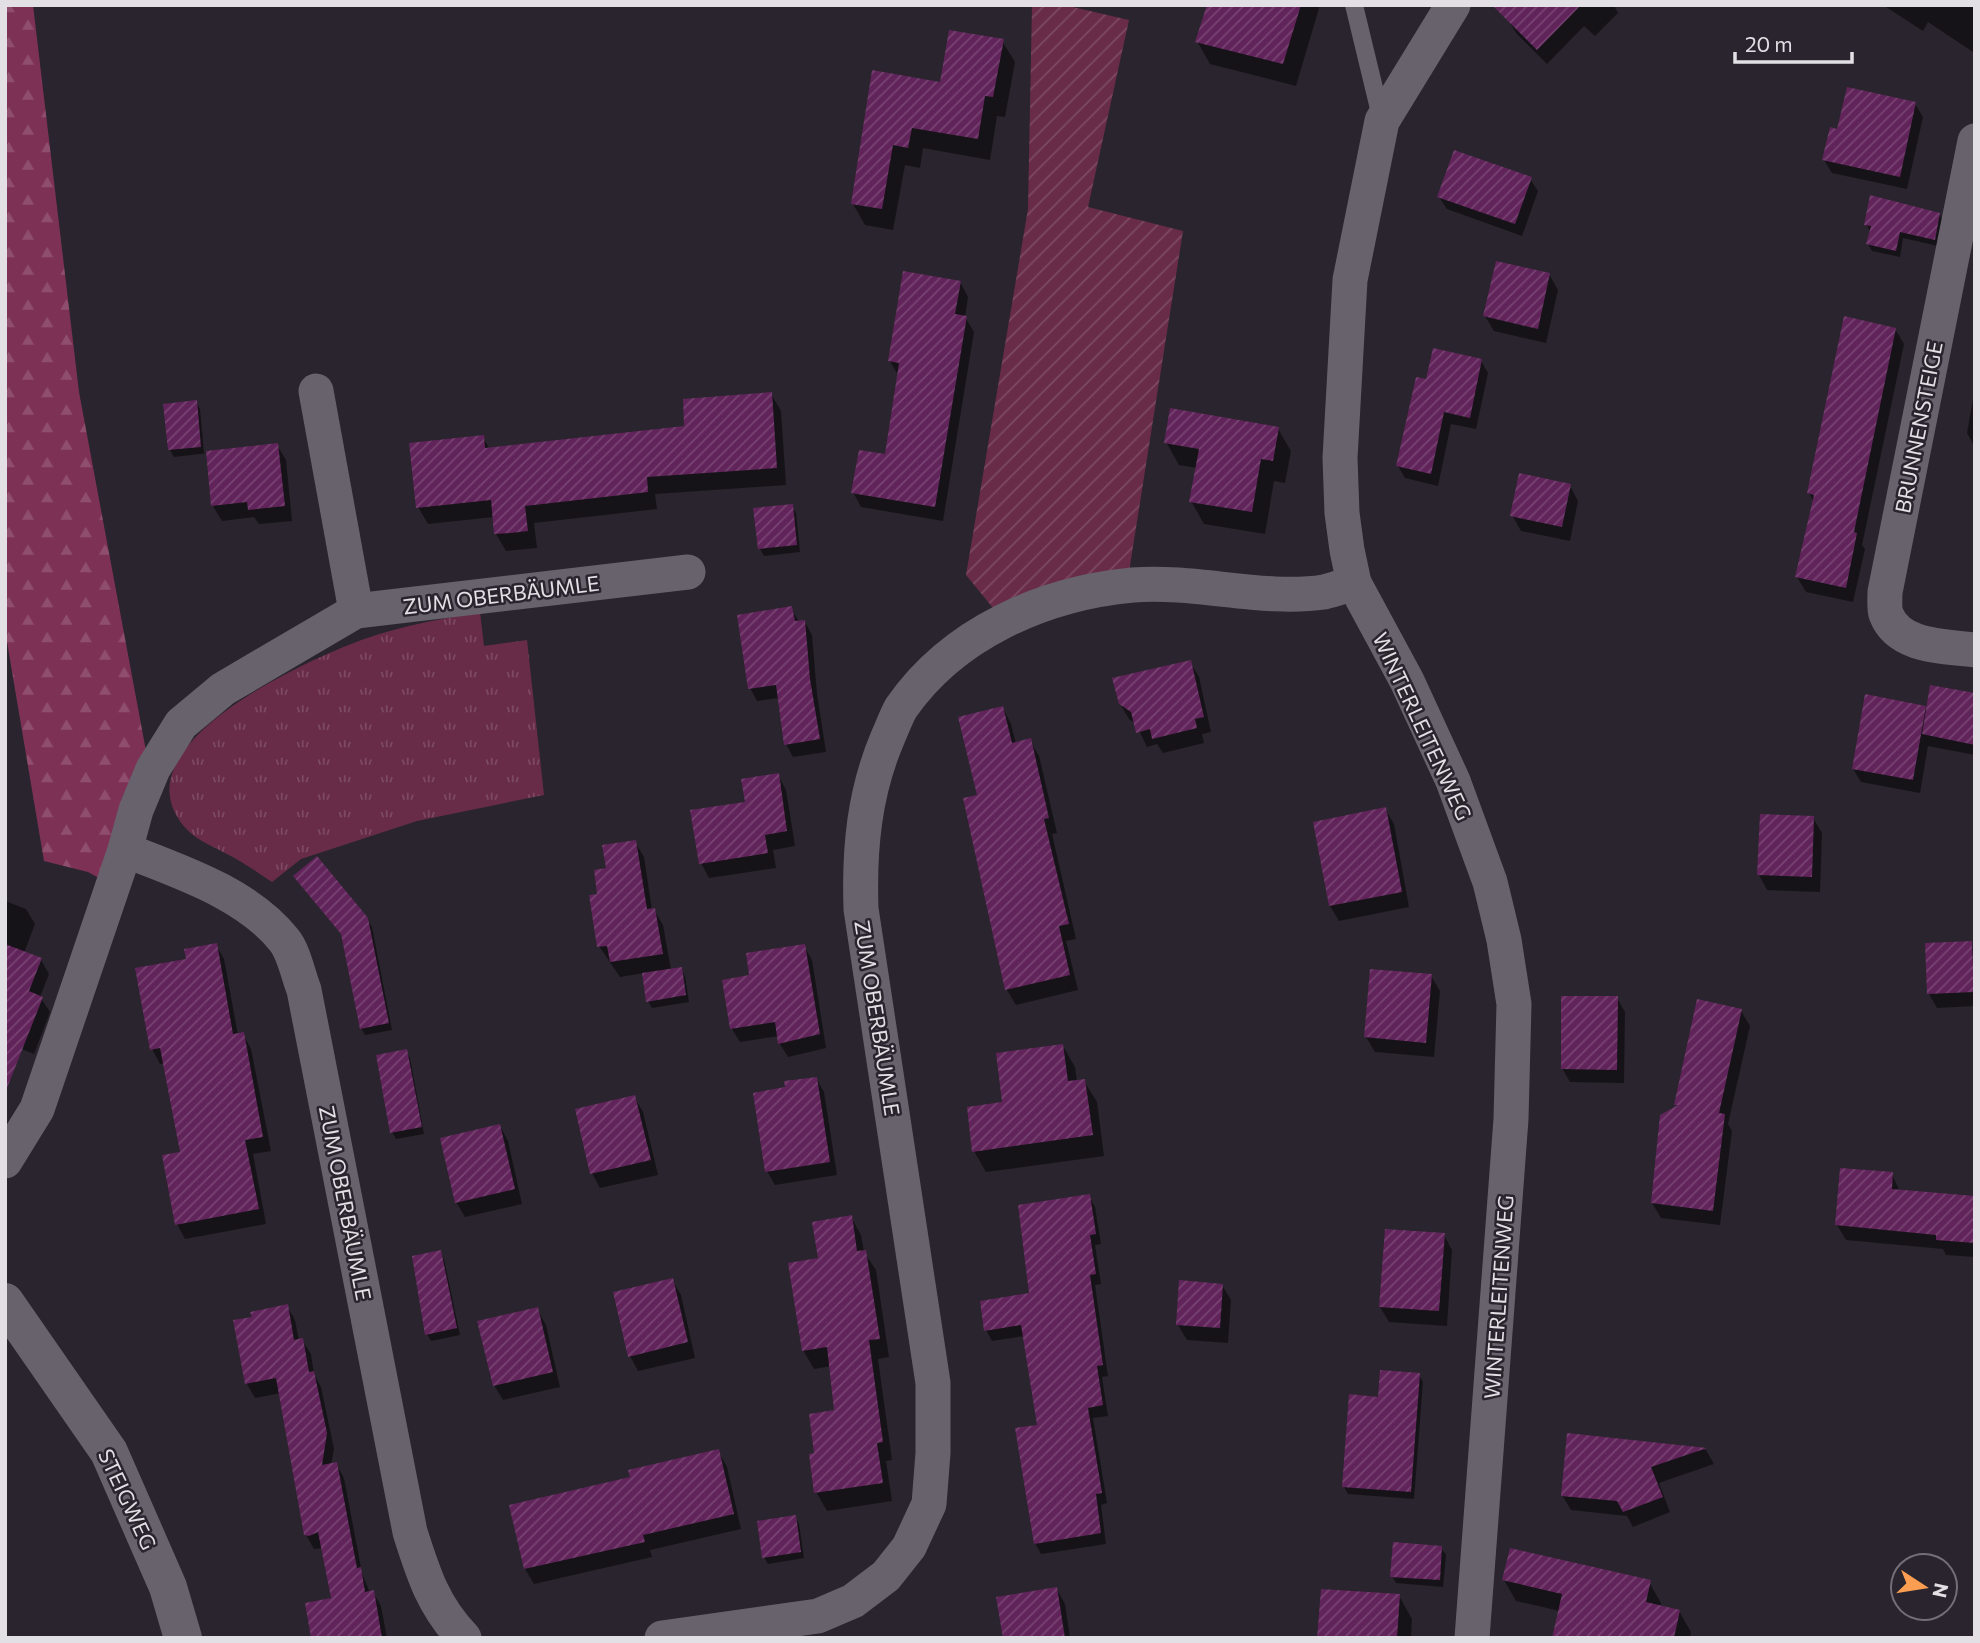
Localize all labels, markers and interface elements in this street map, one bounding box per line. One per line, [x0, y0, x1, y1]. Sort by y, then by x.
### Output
scale bar [1735, 21, 1852, 65]
text: 20 m [1745, 31, 1793, 56]
street label: BRUNNENSTEIGE [1889, 339, 1947, 515]
street label: ZUM OBERBÄUMLE [401, 570, 601, 618]
street label: WINTERLEITENWEG [1368, 628, 1478, 824]
street label: ZUM OBERBÄUMLE [850, 918, 906, 1118]
street label: ZUM OBERBÄUMLE [315, 1104, 377, 1302]
street label: WINTERLEITENWEG [1478, 1194, 1518, 1400]
street label: STEIGWEG [94, 1445, 162, 1553]
north arrow [1889, 1552, 1959, 1622]
text: N [1928, 1581, 1954, 1600]

